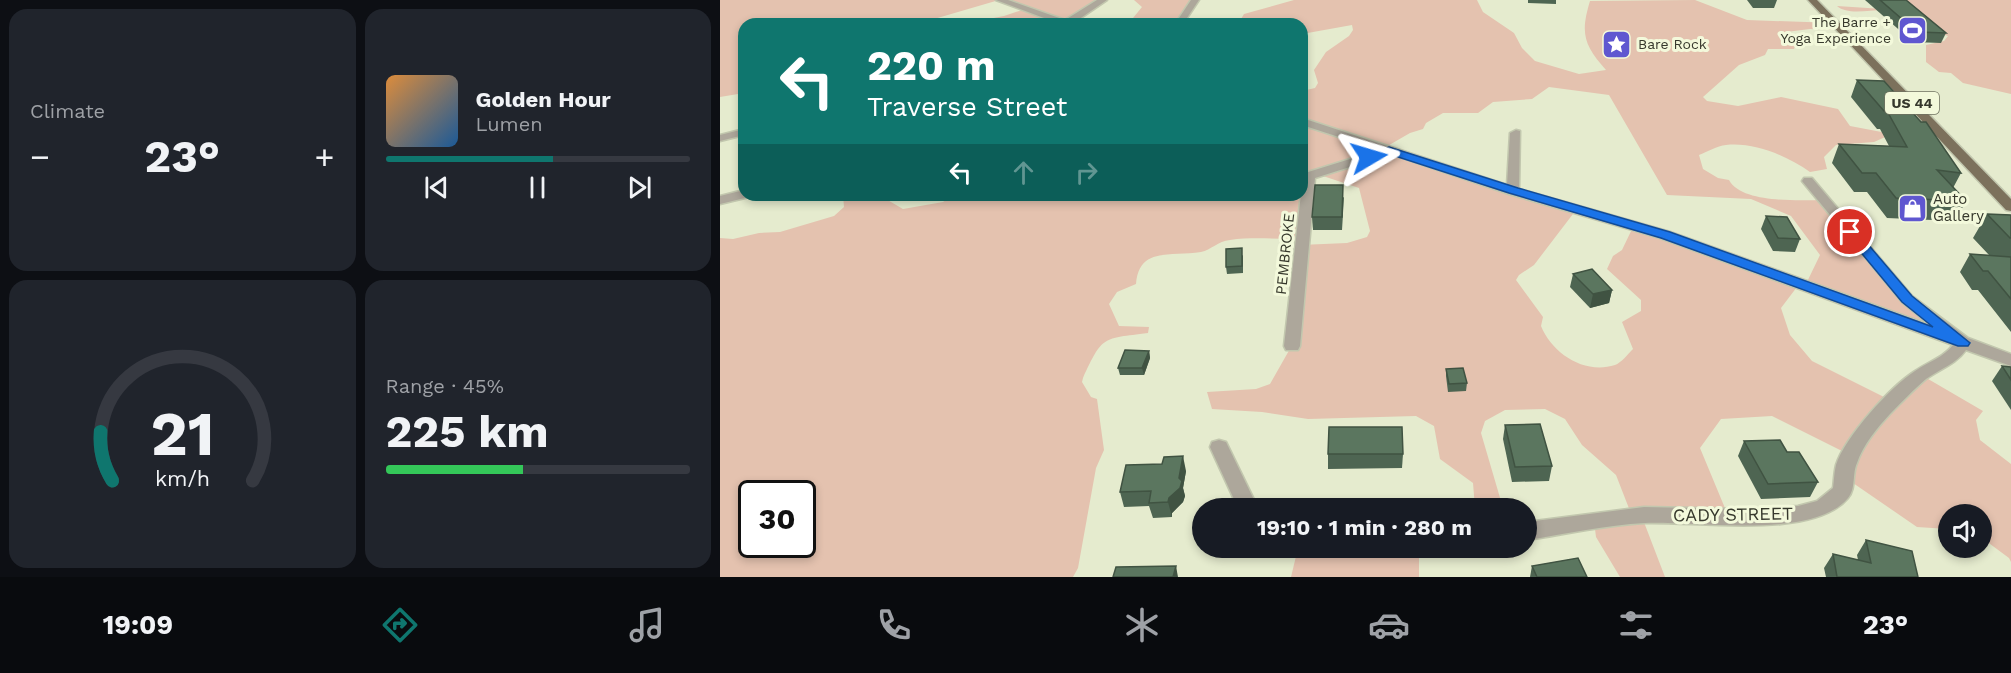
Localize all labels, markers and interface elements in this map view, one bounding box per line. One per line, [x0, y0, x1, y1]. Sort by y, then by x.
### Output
place label: The Barre + Yoga Experience [1780, 14, 1891, 46]
sports icon: The Barre + Yoga Experience [1896, 14, 1928, 46]
place icon: Bare Rock [1601, 28, 1633, 60]
place label: Bare Rock [1638, 36, 1707, 52]
text: 220 m [867, 41, 996, 90]
icon: left [768, 42, 846, 120]
text: Golden Hour [476, 87, 611, 112]
text: Traverse Street [867, 91, 1067, 123]
road number: US 44 [1885, 92, 1939, 114]
text: Climate [30, 99, 105, 123]
text: Lumen [476, 112, 543, 136]
position arrow [1337, 125, 1401, 189]
text: 23° [144, 130, 220, 183]
text: − [30, 137, 50, 176]
text: + [315, 137, 335, 176]
icon: left [944, 156, 977, 189]
icon: ahead [1007, 156, 1040, 189]
icon: right [1070, 156, 1103, 189]
icon: previous [420, 171, 453, 204]
icon: pause [521, 171, 554, 204]
icon: next [623, 171, 656, 204]
place label: Auto Gallery [1933, 190, 1984, 225]
shop icon: Auto Gallery [1896, 192, 1928, 224]
pin [1824, 206, 1875, 257]
street label: PEMBROKE [1272, 212, 1298, 296]
icon: arrive [1833, 215, 1866, 248]
text: Range · 45% [386, 374, 504, 398]
text: 21 [150, 397, 214, 470]
text: 225 km [386, 405, 549, 458]
text: km/h [155, 466, 210, 491]
speed limit sign: 30 [738, 480, 816, 558]
street label: CADY STREET [1673, 502, 1793, 526]
map controls [1938, 504, 1992, 558]
button: sound [1938, 504, 1992, 558]
text: 19:10 · 1 min · 280 m [1257, 515, 1472, 540]
icon: directions [379, 604, 421, 646]
icon: music [626, 604, 668, 646]
icon: phone [873, 604, 915, 646]
icon: climate [1121, 604, 1163, 646]
icon: car [1368, 604, 1410, 646]
icon: filters [1615, 604, 1657, 646]
text: 19:09 [103, 609, 173, 641]
text: 23° [1863, 609, 1908, 641]

